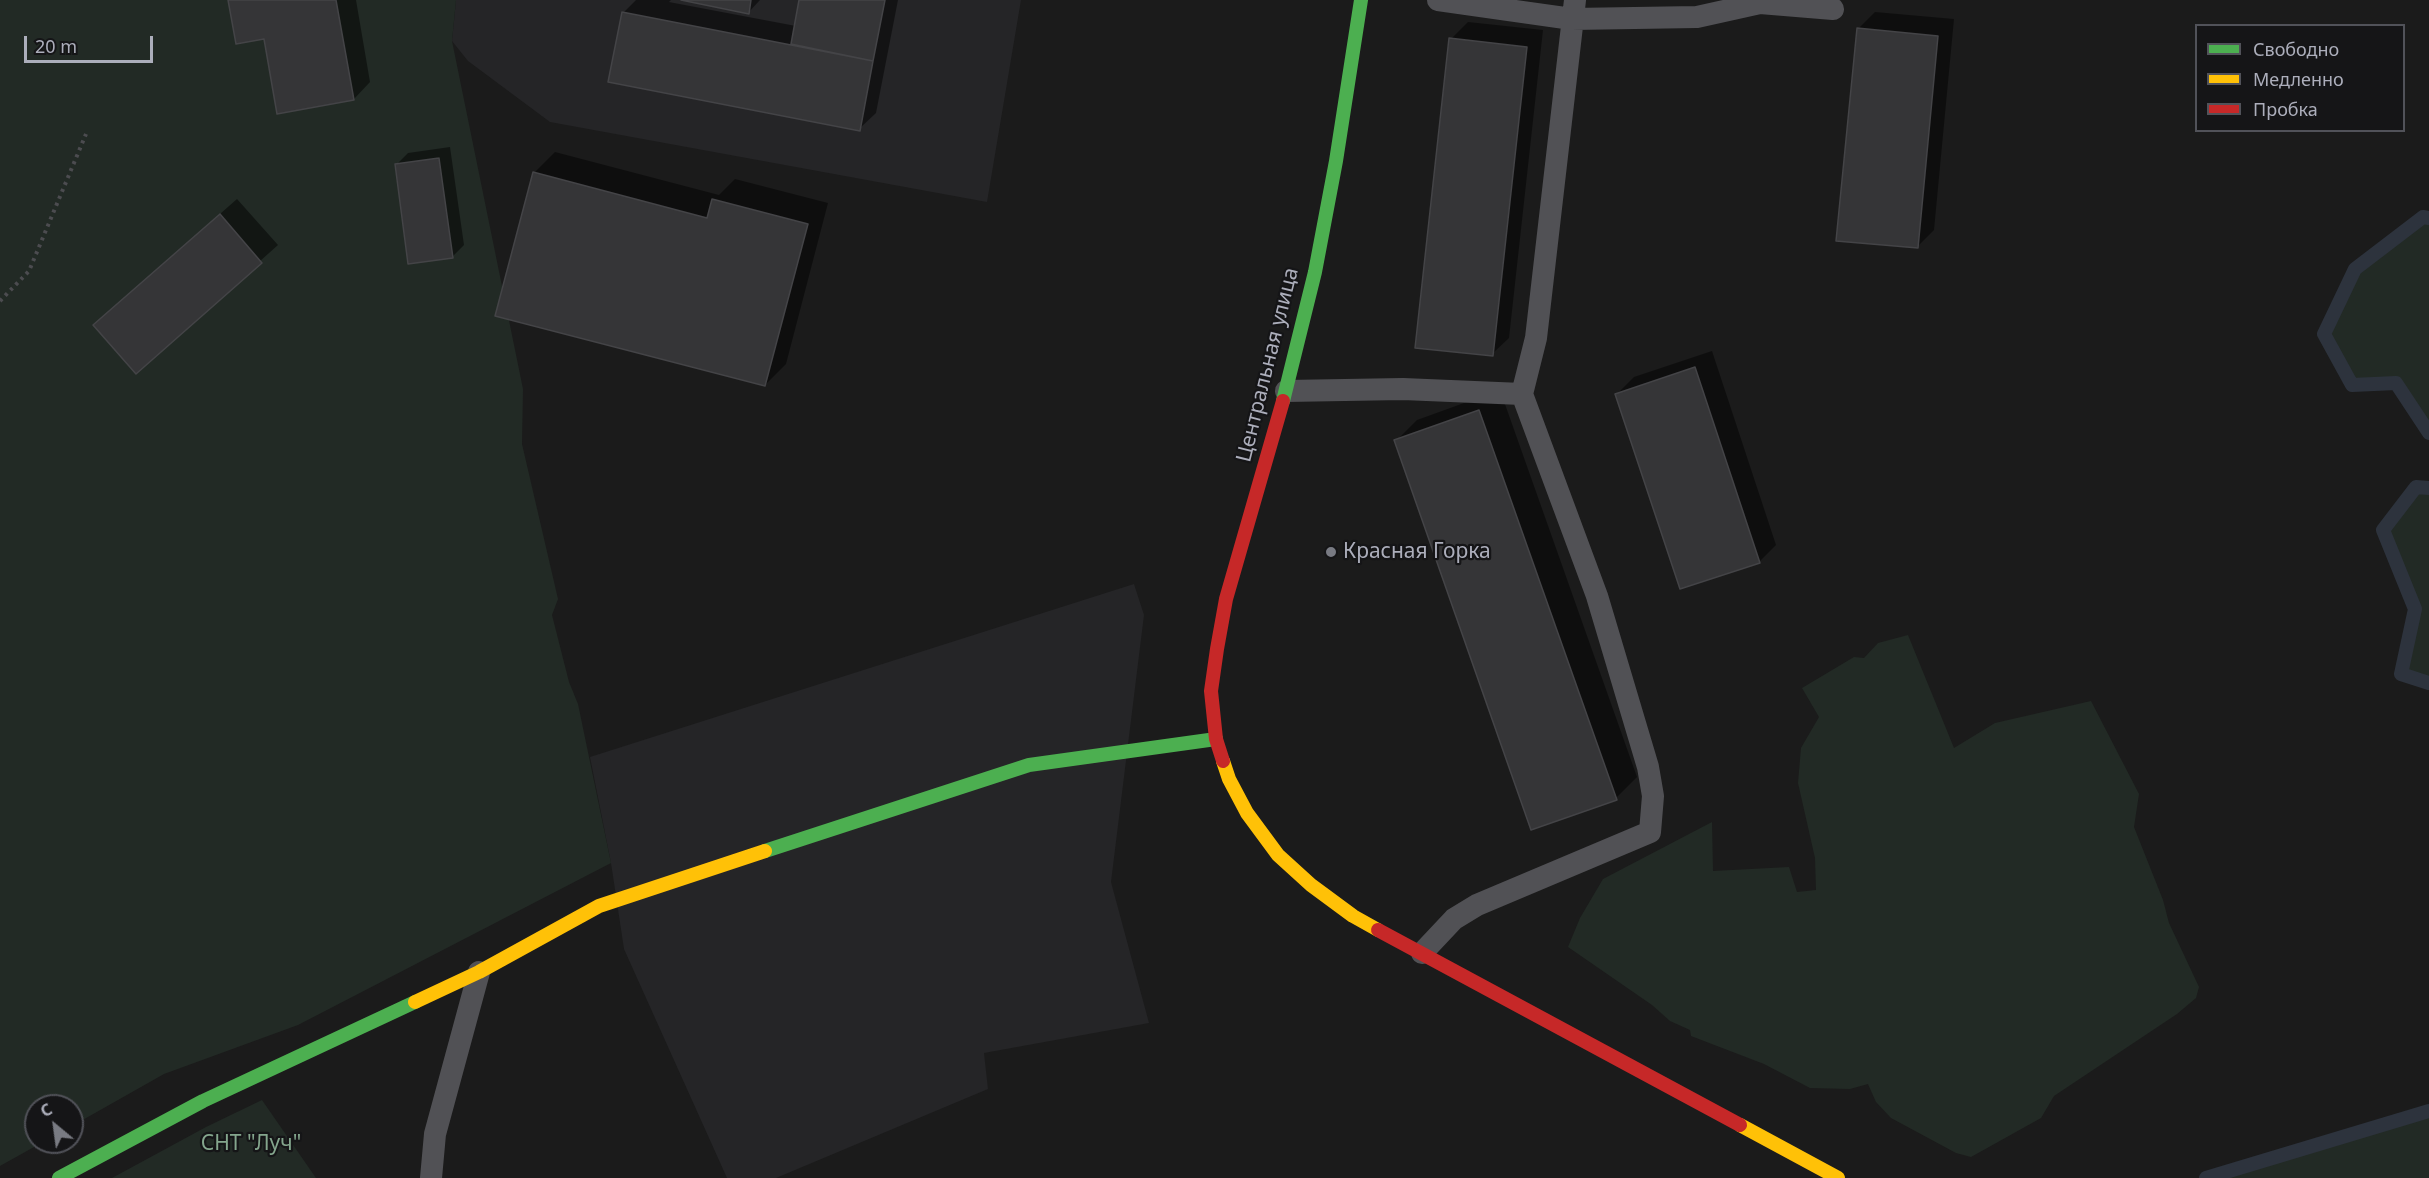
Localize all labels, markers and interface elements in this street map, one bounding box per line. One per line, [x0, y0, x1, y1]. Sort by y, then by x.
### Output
scale bar [27, 24, 156, 62]
legend [2195, 24, 2405, 132]
text: 20 m [35, 34, 77, 58]
text: Свободно [2253, 37, 2339, 61]
text: Медленно [2253, 67, 2344, 91]
text: Пробка [2253, 97, 2318, 121]
street label: Центральная улица [1232, 265, 1304, 465]
place label: Красная Горка [1343, 539, 1491, 565]
marker: Красная Горка [1324, 545, 1338, 559]
north arrow [24, 1094, 84, 1154]
text: С [36, 1098, 56, 1122]
park label: СНТ "Луч" [201, 1131, 301, 1157]

